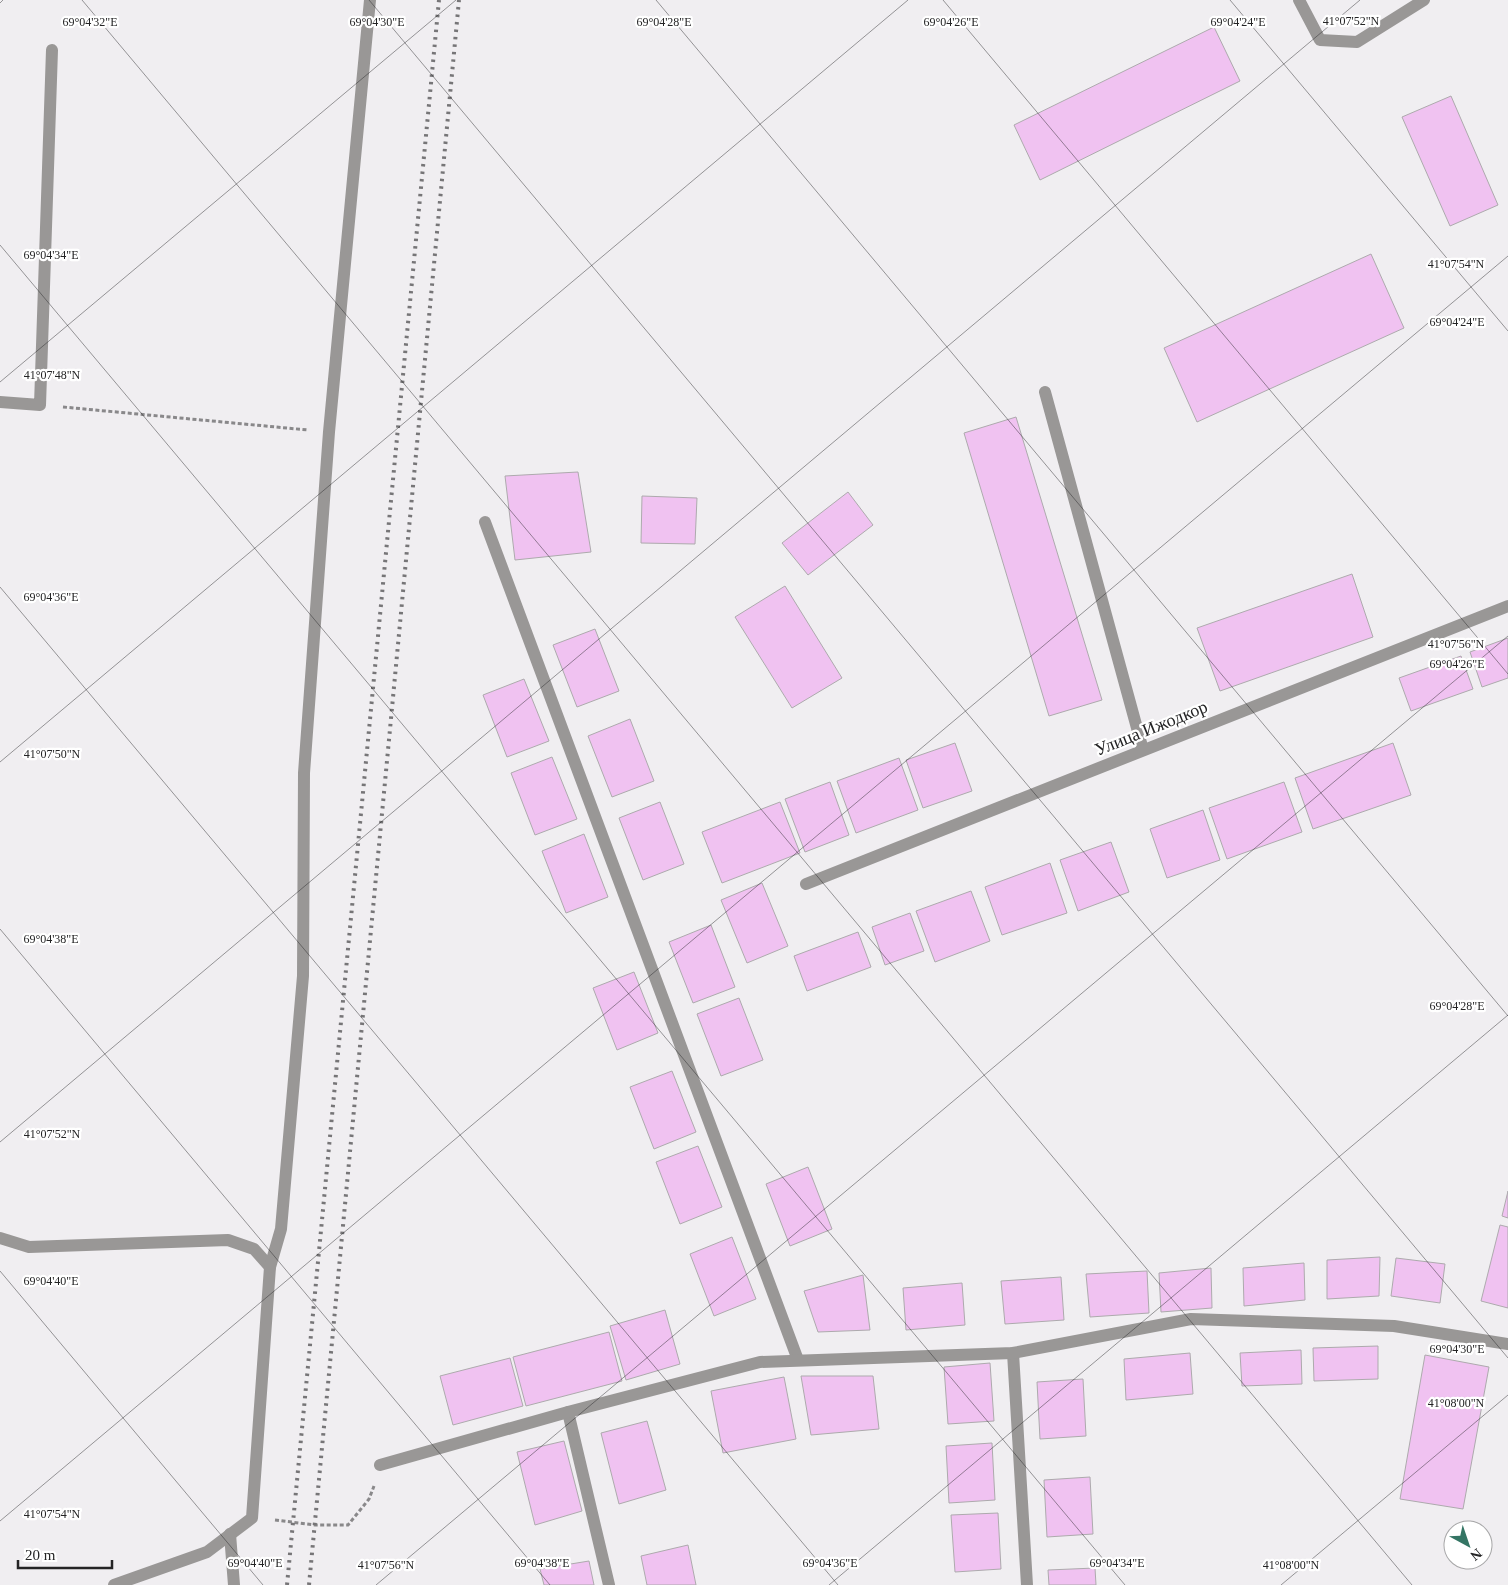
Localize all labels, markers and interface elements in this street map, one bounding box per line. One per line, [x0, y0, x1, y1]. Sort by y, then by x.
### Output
text: 41°07'52"N [1323, 14, 1380, 28]
text: 69°04'32"E [62, 15, 118, 29]
text: 69°04'30"E [349, 15, 405, 29]
text: 69°04'28"E [636, 15, 692, 29]
text: 69°04'26"E [923, 15, 979, 29]
text: 69°04'24"E [1210, 15, 1266, 29]
text: 69°04'34"E [23, 248, 79, 262]
text: 41°07'54"N [1428, 257, 1485, 271]
text: 69°04'24"E [1429, 315, 1485, 329]
text: 41°07'48"N [24, 368, 81, 382]
text: 69°04'36"E [23, 590, 79, 604]
text: 41°07'56"N [1428, 637, 1485, 651]
text: 69°04'26"E [1429, 657, 1485, 671]
street label: Улица Ижодкор [1092, 696, 1210, 760]
text: 41°07'50"N [24, 747, 81, 761]
text: 69°04'38"E [23, 932, 79, 946]
text: 69°04'28"E [1429, 999, 1485, 1013]
text: 41°07'52"N [24, 1127, 81, 1141]
text: 69°04'40"E [23, 1274, 79, 1288]
text: 69°04'30"E [1429, 1342, 1485, 1356]
text: 41°08'00"N [1428, 1396, 1485, 1410]
text: 41°07'54"N [24, 1507, 81, 1521]
north arrow [1443, 1520, 1493, 1570]
scale bar [18, 1538, 111, 1570]
text: N [1467, 1546, 1485, 1564]
text: 20 m [25, 1547, 56, 1563]
text: 69°04'40"E [227, 1556, 283, 1570]
text: 69°04'38"E [514, 1556, 570, 1570]
text: 69°04'36"E [802, 1556, 858, 1570]
text: 69°04'34"E [1089, 1556, 1145, 1570]
text: 41°07'56"N [358, 1558, 415, 1572]
text: 41°08'00"N [1263, 1558, 1320, 1572]

